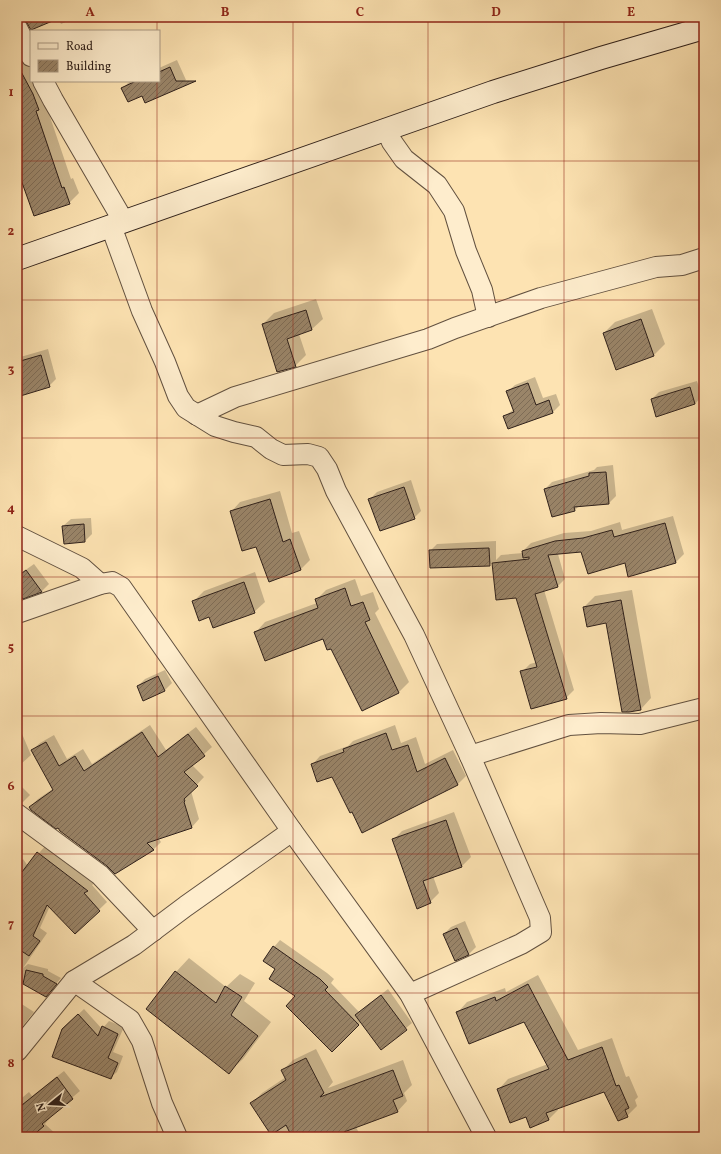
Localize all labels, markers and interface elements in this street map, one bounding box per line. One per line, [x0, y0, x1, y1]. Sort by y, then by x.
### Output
text: A [85, 4, 95, 22]
text: B [221, 4, 230, 22]
text: C [356, 4, 364, 22]
text: D [491, 4, 501, 22]
text: E [627, 4, 635, 22]
legend [30, 30, 160, 82]
text: Road [66, 39, 93, 55]
text: Building [66, 59, 111, 75]
text: 1 [8, 84, 14, 102]
text: 2 [8, 223, 15, 241]
text: 3 [8, 361, 15, 379]
text: 4 [7, 500, 15, 518]
text: 5 [8, 639, 14, 657]
text: 6 [7, 778, 15, 796]
text: 7 [8, 916, 14, 934]
text: 8 [7, 1055, 15, 1073]
north arrow [30, 1084, 70, 1124]
text: N [34, 1101, 50, 1113]

